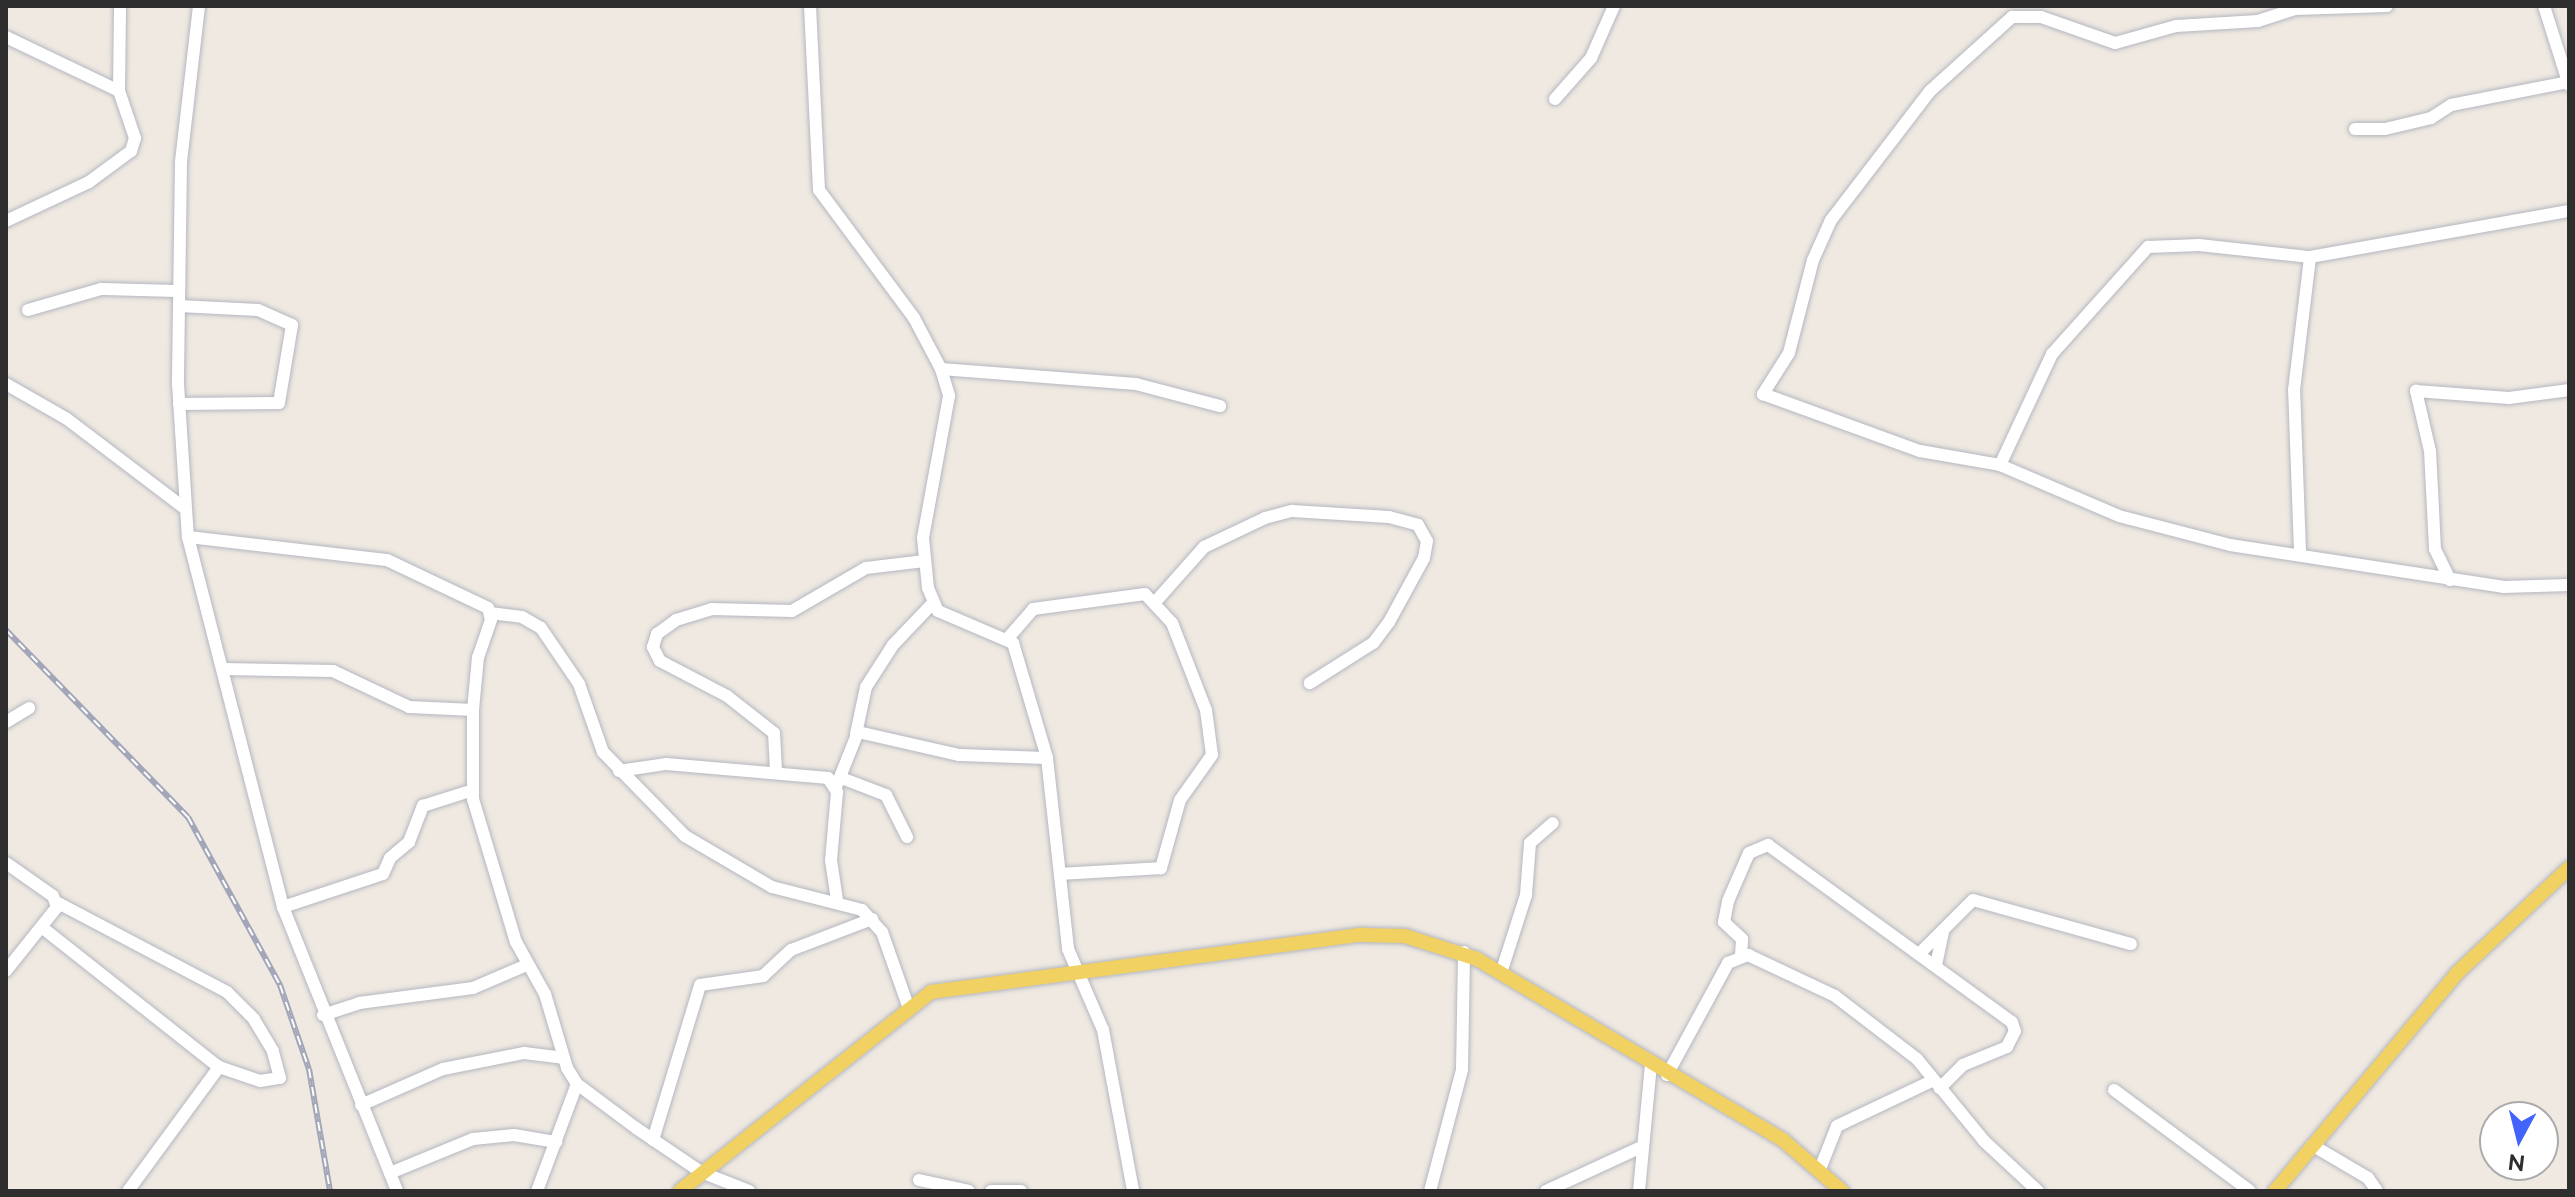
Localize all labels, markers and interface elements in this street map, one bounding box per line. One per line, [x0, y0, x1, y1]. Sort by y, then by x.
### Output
north arrow [2479, 1101, 2559, 1181]
text: N [2506, 1149, 2526, 1177]

